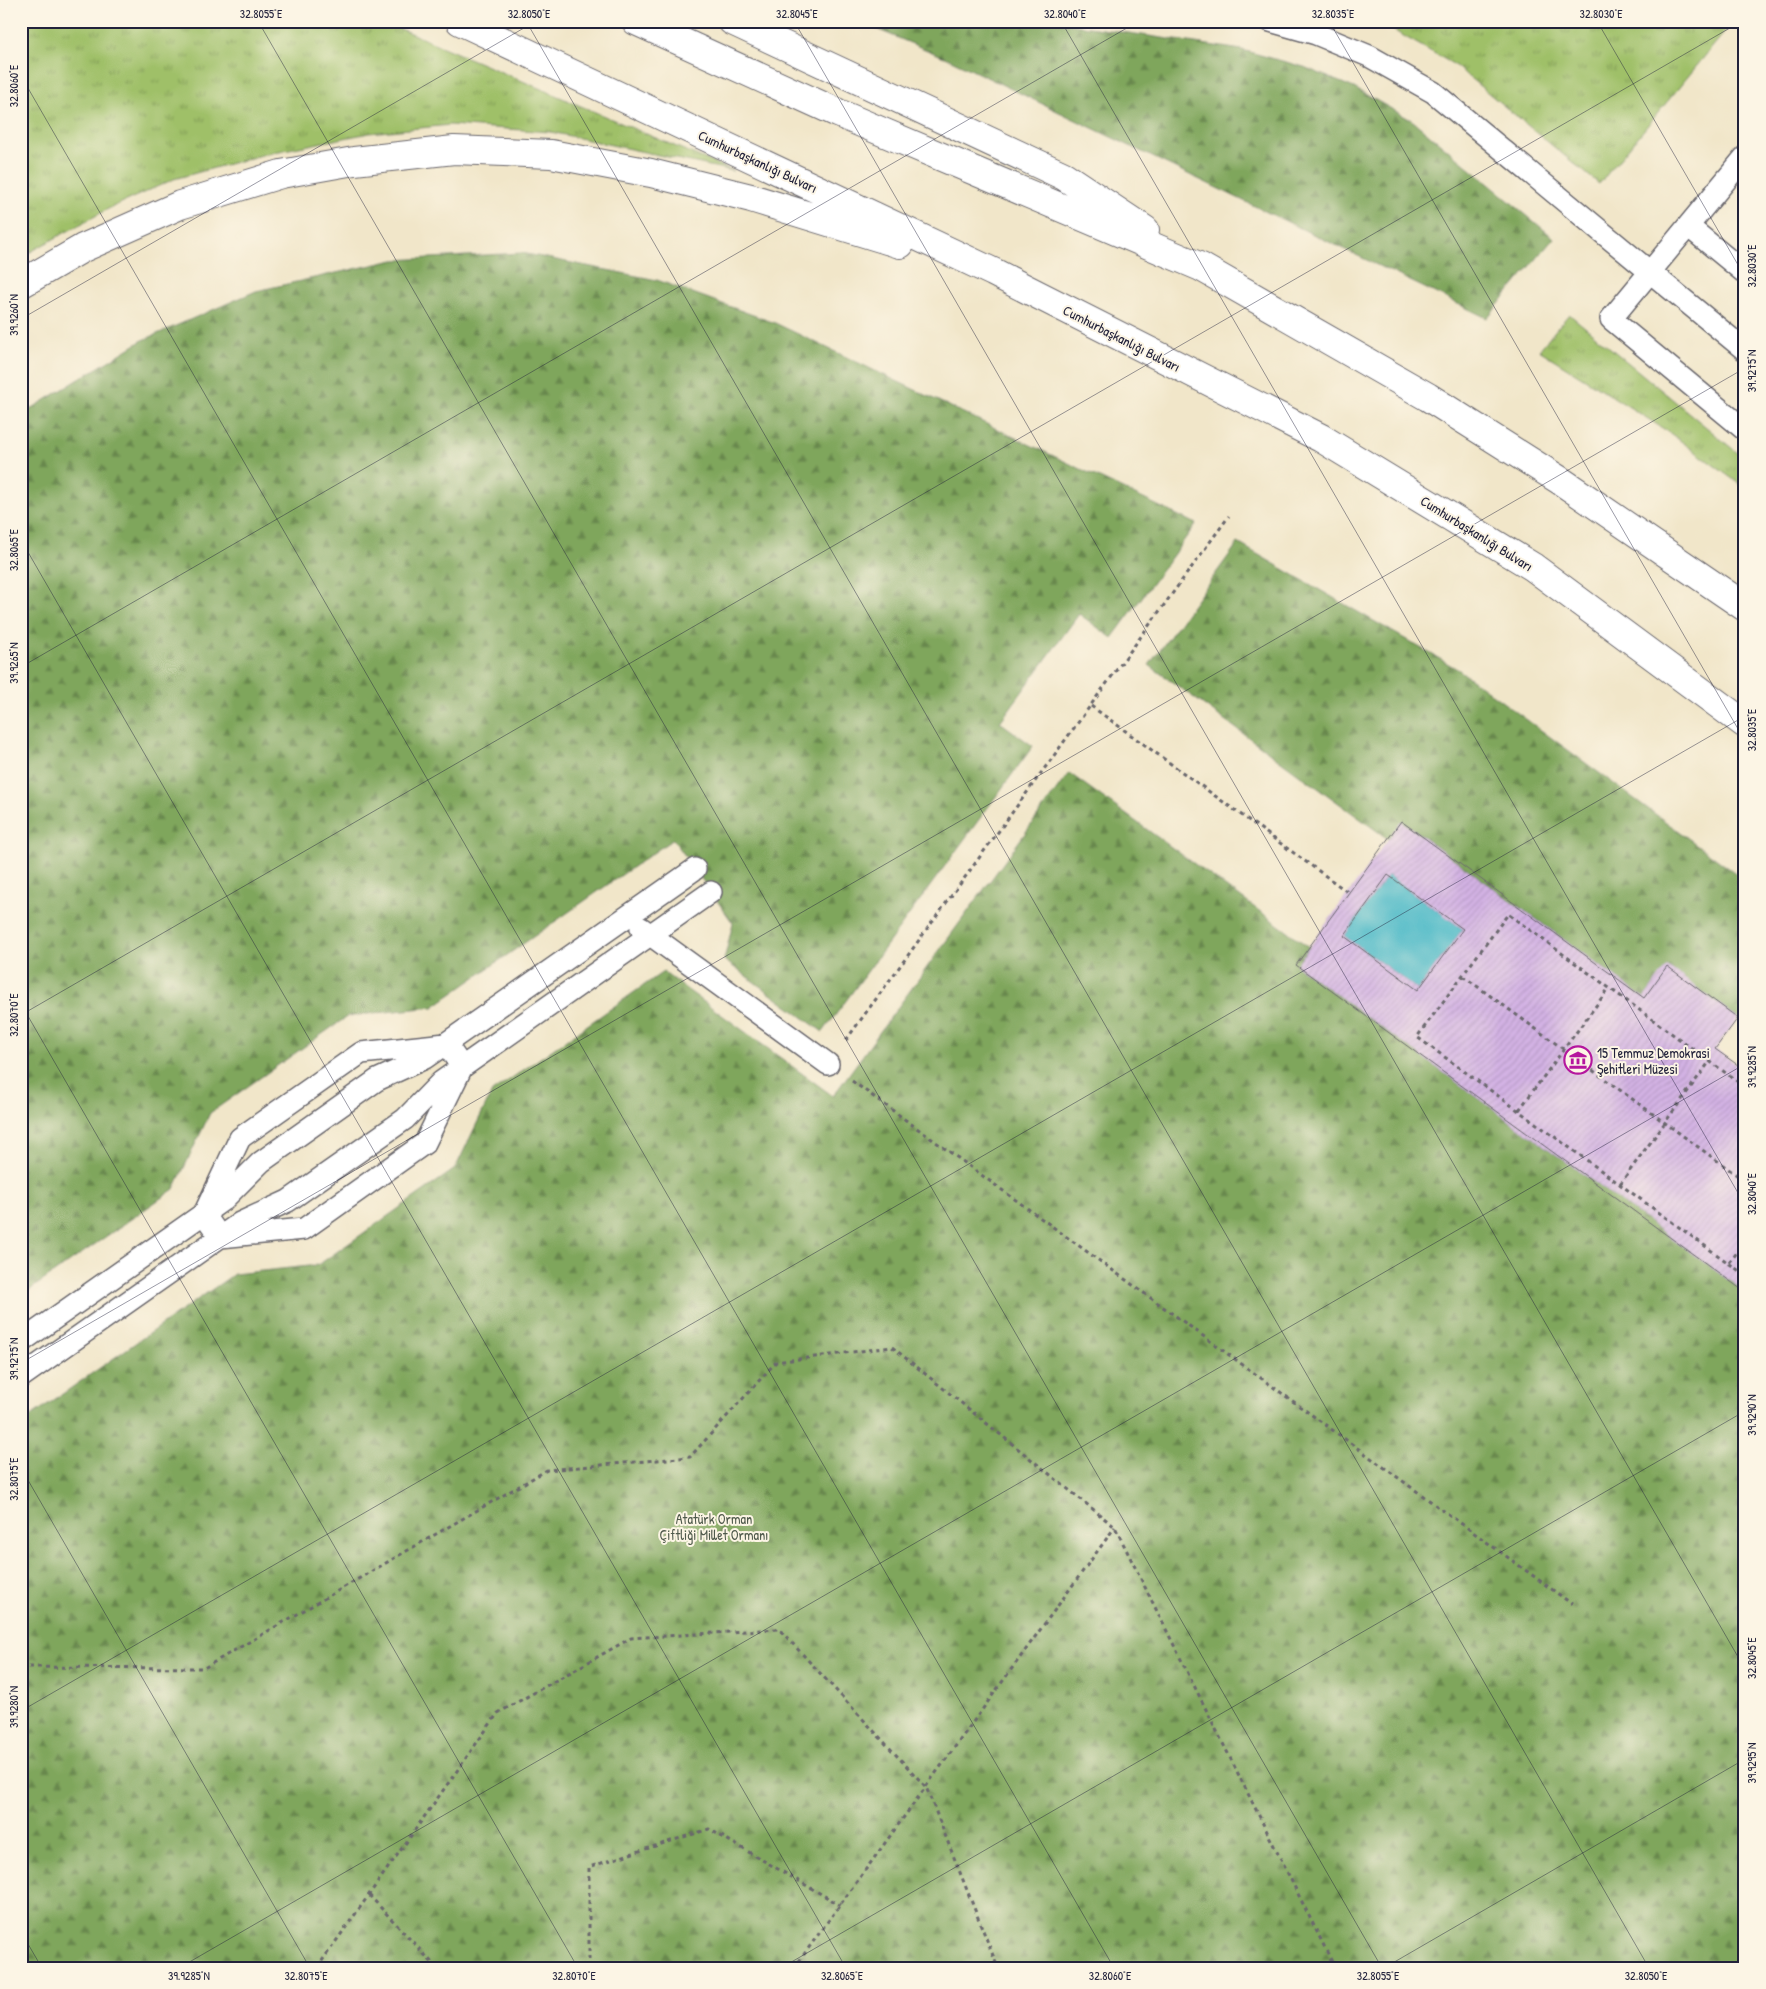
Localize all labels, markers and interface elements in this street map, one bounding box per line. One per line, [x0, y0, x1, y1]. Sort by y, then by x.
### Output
text: 32.8055°E [240, 5, 283, 22]
text: 32.8050°E [508, 5, 551, 22]
text: 32.8045°E [776, 5, 819, 22]
text: 32.8040°E [1044, 5, 1087, 22]
text: 32.8035°E [1312, 5, 1355, 22]
text: 32.8030°E [1580, 5, 1623, 22]
text: 32.8060°E [5, 64, 22, 107]
street label: Cumhurbaşkanlığı Bulvarı [695, 125, 821, 198]
text: 32.8030°E [1743, 244, 1760, 287]
text: 39.9260°N [5, 294, 22, 336]
street label: Cumhurbaşkanlığı Bulvarı [1060, 300, 1184, 377]
text: 39.9275°N [1743, 350, 1760, 392]
street label: Cumhurbaşkanlığı Bulvarı [1417, 491, 1537, 576]
text: 32.8065°E [5, 528, 22, 571]
text: 39.9265°N [5, 642, 22, 684]
text: 32.8035°E [1743, 708, 1760, 751]
text: 32.8070°E [5, 993, 22, 1037]
place label: 15 Temmuz Demokrasi Şehitleri Müzesi [1597, 1043, 1710, 1078]
museum icon: 15 Temmuz Demokrasi Şehitleri Müzesi [1563, 1045, 1593, 1075]
text: 39.9285°N [1743, 1046, 1760, 1088]
text: 32.8040°E [1743, 1172, 1760, 1215]
text: 39.9275°N [5, 1338, 22, 1380]
text: 39.9290°N [1743, 1394, 1760, 1436]
text: 32.8075°E [5, 1457, 22, 1501]
park label: Atatürk Orman Çiftliği Millet Ormanı [660, 1509, 768, 1545]
text: 32.8045°E [1743, 1636, 1760, 1679]
text: 39.9280°N [5, 1686, 22, 1728]
text: 39.9295°N [1743, 1742, 1760, 1784]
text: 39.9285°N [168, 1967, 210, 1984]
text: 32.8075°E [284, 1967, 328, 1984]
text: 32.8070°E [552, 1967, 596, 1984]
text: 32.8065°E [821, 1967, 864, 1984]
text: 32.8060°E [1089, 1967, 1132, 1984]
text: 32.8055°E [1357, 1967, 1400, 1984]
text: 32.8050°E [1625, 1967, 1668, 1984]

